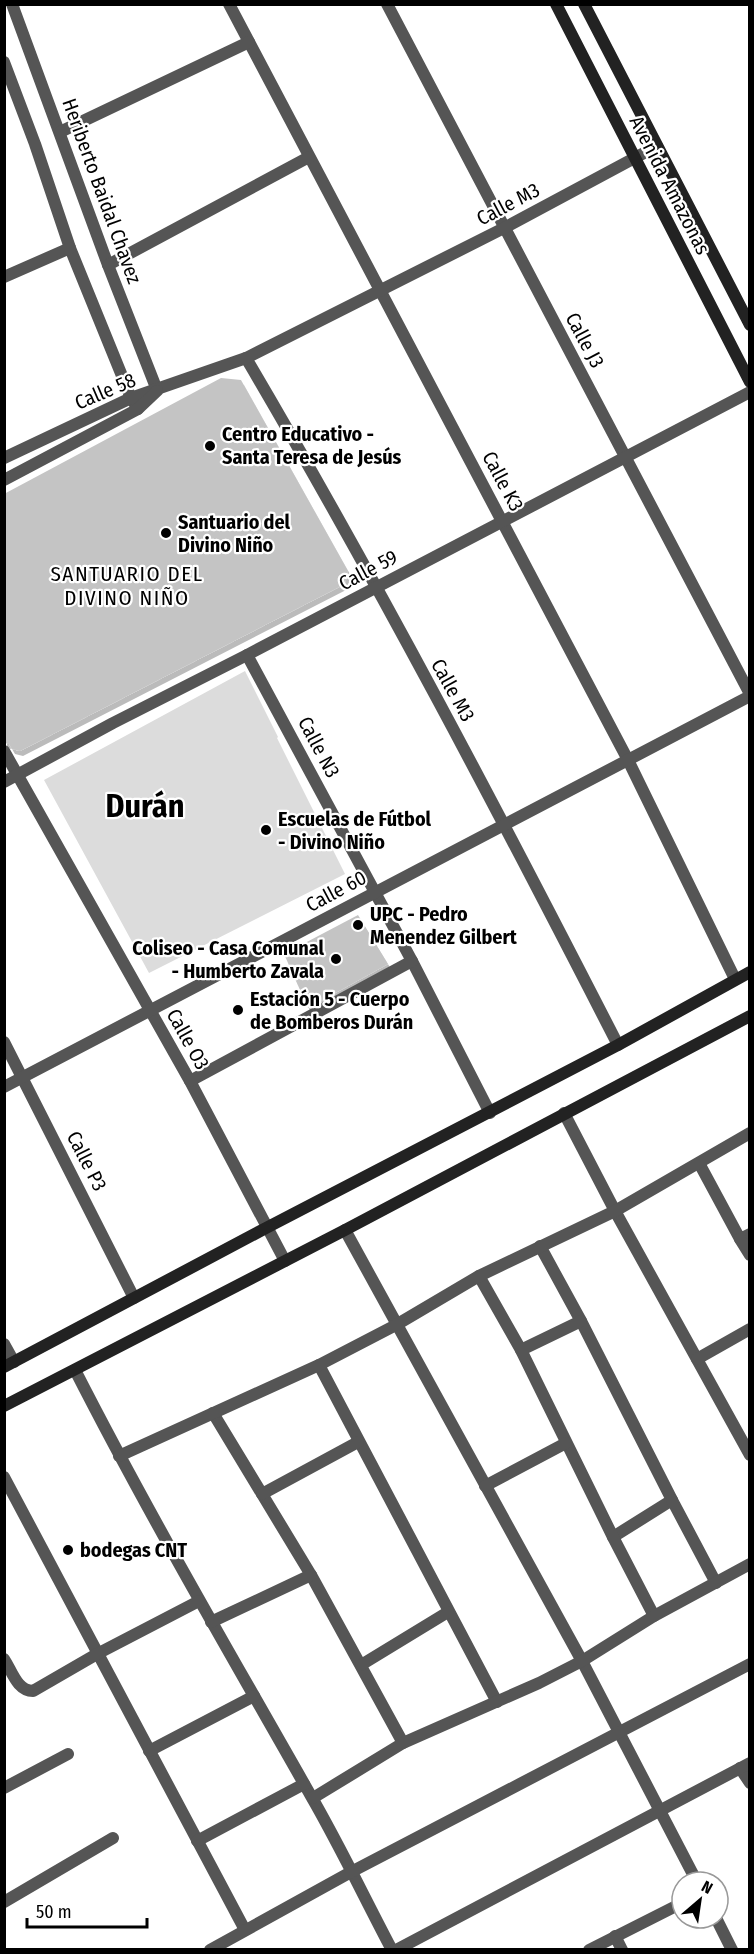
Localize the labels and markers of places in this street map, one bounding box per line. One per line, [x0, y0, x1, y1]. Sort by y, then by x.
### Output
place label: Centro Educativo - Santa Teresa de Jesús [222, 422, 402, 469]
marker: Centro Educativo - Santa Teresa de Jesús [203, 439, 217, 453]
place label: Santuario del Divino Niño [178, 510, 291, 557]
marker: Santuario del Divino Niño [159, 526, 173, 540]
place label: Escuelas de Fútbol - Divino Niño [278, 807, 432, 854]
marker: Escuelas de Fútbol - Divino Niño [259, 823, 273, 837]
place label: UPC - Pedro Menendez Gilbert [370, 902, 518, 949]
marker: UPC - Pedro Menendez Gilbert [351, 918, 365, 932]
place label: Coliseo - Casa Comunal - Humberto Zavala [132, 936, 325, 983]
marker: Coliseo - Casa Comunal - Humberto Zavala [329, 952, 343, 966]
place label: Estación 5 - Cuerpo de Bomberos Durán [250, 987, 413, 1034]
marker: Estación 5 - Cuerpo de Bomberos Durán [231, 1003, 245, 1017]
place label: bodegas CNT [80, 1538, 187, 1562]
marker: bodegas CNT [61, 1543, 75, 1557]

